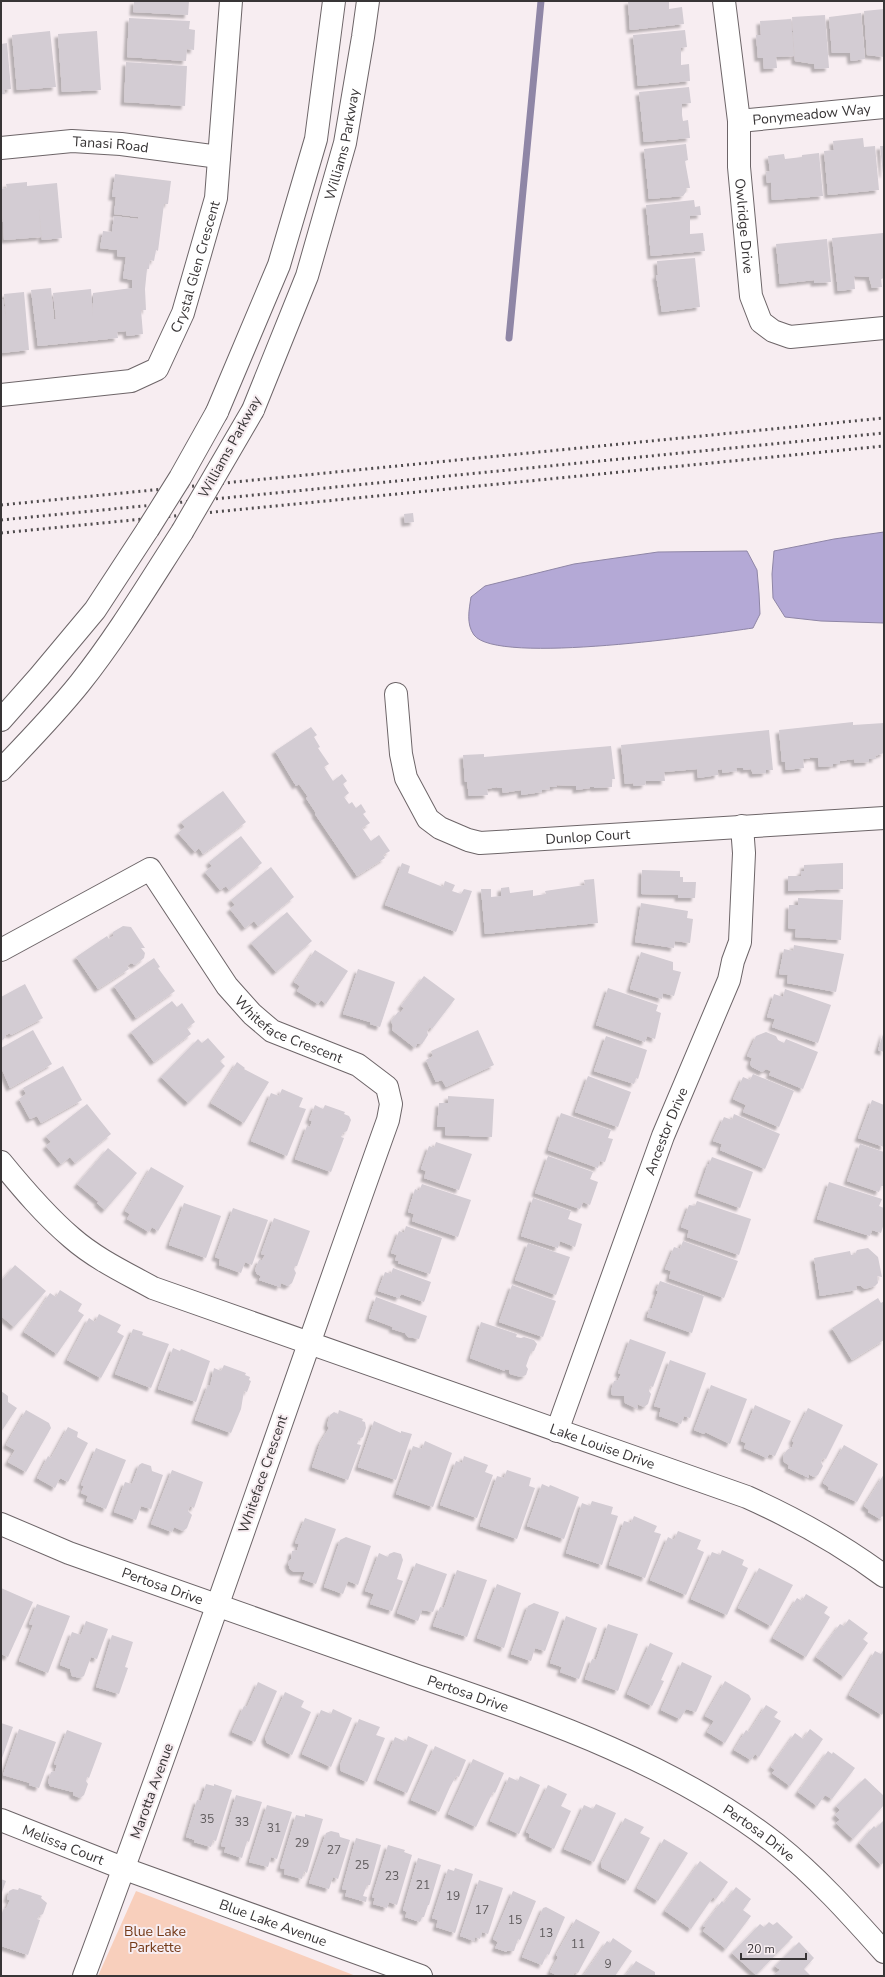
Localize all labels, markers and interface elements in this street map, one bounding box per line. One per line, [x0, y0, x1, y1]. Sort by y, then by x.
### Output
street label: Williams Parkway [320, 86, 364, 202]
street label: Ponymeadow Way [752, 99, 872, 129]
street label: Tanasi Road [72, 132, 150, 157]
street label: Owlridge Drive [731, 177, 758, 274]
street label: Crystal Glen Crescent [166, 198, 224, 336]
street label: Williams Parkway [194, 392, 266, 501]
street label: Dunlop Court [545, 824, 631, 848]
street label: Whiteface Crescent [230, 991, 346, 1068]
street label: Ancestor Drive [640, 1084, 692, 1178]
street label: Whiteface Crescent [234, 1412, 292, 1535]
street label: Lake Louise Drive [547, 1419, 658, 1473]
street label: Pertosa Drive [119, 1563, 206, 1609]
street label: Pertosa Drive [425, 1671, 511, 1717]
street label: Marotta Avenue [126, 1741, 178, 1841]
street label: Pertosa Drive [719, 1800, 799, 1865]
house number: 35 [200, 1811, 214, 1827]
house number: 33 [235, 1814, 249, 1830]
street label: Melissa Court [20, 1820, 107, 1869]
house number: 31 [267, 1820, 281, 1836]
house number: 29 [295, 1835, 309, 1851]
house number: 27 [327, 1842, 341, 1858]
house number: 25 [355, 1857, 369, 1873]
house number: 23 [385, 1868, 399, 1884]
house number: 21 [416, 1877, 430, 1893]
house number: 19 [446, 1888, 460, 1904]
street label: Blue Lake Avenue [217, 1894, 330, 1951]
house number: 17 [475, 1902, 489, 1918]
house number: 15 [508, 1912, 522, 1928]
park label: Blue Lake Parkette [124, 1922, 186, 1957]
house number: 13 [539, 1925, 553, 1941]
scale bar [741, 1935, 806, 1961]
house number: 11 [571, 1936, 585, 1952]
text: 20 m [747, 1941, 775, 1957]
house number: 9 [604, 1956, 612, 1972]

